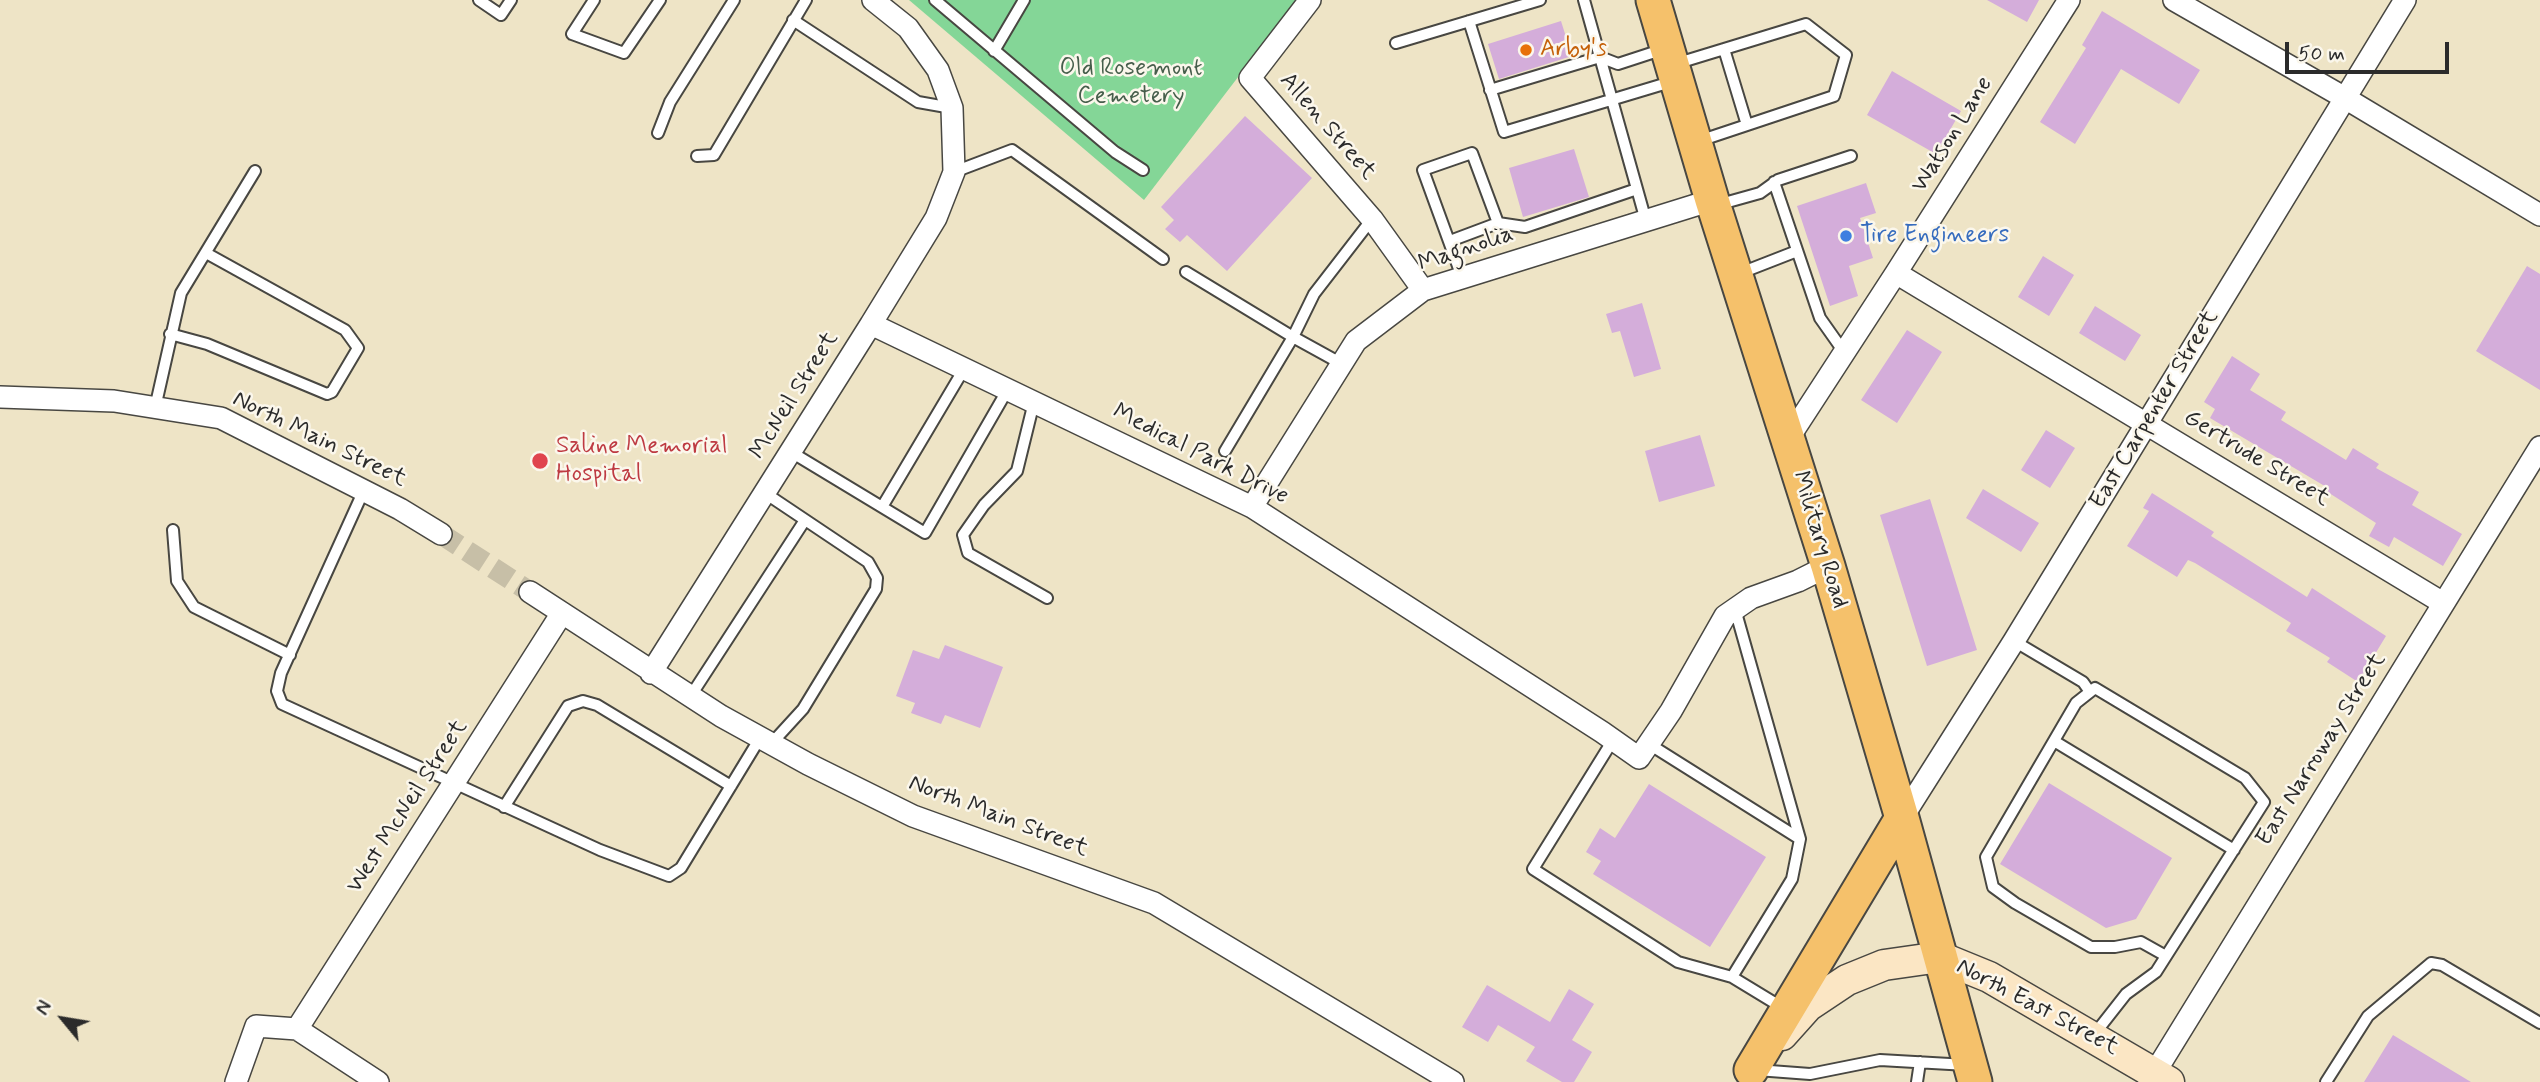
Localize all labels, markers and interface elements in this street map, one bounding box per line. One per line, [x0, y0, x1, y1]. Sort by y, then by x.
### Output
scale bar [2288, 28, 2452, 72]
place label: Arby's [1540, 36, 1607, 64]
text: 50 m [2298, 40, 2345, 68]
marker: Arby's [1518, 42, 1534, 58]
park label: Old Rosemont Cemetery [1060, 55, 1202, 111]
street label: Allen Street [1272, 67, 1382, 187]
street label: Watson Lane [1906, 72, 2000, 198]
street label: Magnolia [1415, 220, 1517, 280]
place label: Tire Engineers [1860, 222, 2009, 250]
marker: Tire Engineers [1838, 228, 1854, 244]
street label: East Carpenter Street [2084, 305, 2226, 515]
street label: McNeil Street [744, 327, 846, 465]
street label: North Main Street [227, 385, 411, 495]
street label: Medical Park Drive [1107, 398, 1293, 512]
street label: Gertrude Street [2178, 404, 2334, 514]
place label: Saline Memorial Hospital [556, 433, 728, 489]
marker: Saline Memorial Hospital [530, 451, 550, 471]
street label: Military Road [1784, 468, 1854, 612]
street label: East Narroway Street [2251, 648, 2393, 852]
street label: West McNeil Street [341, 715, 475, 899]
street label: North Main Street [904, 770, 1092, 864]
street label: North East Street [1951, 953, 2123, 1063]
north arrow [28, 984, 98, 1054]
text: N [30, 997, 58, 1020]

